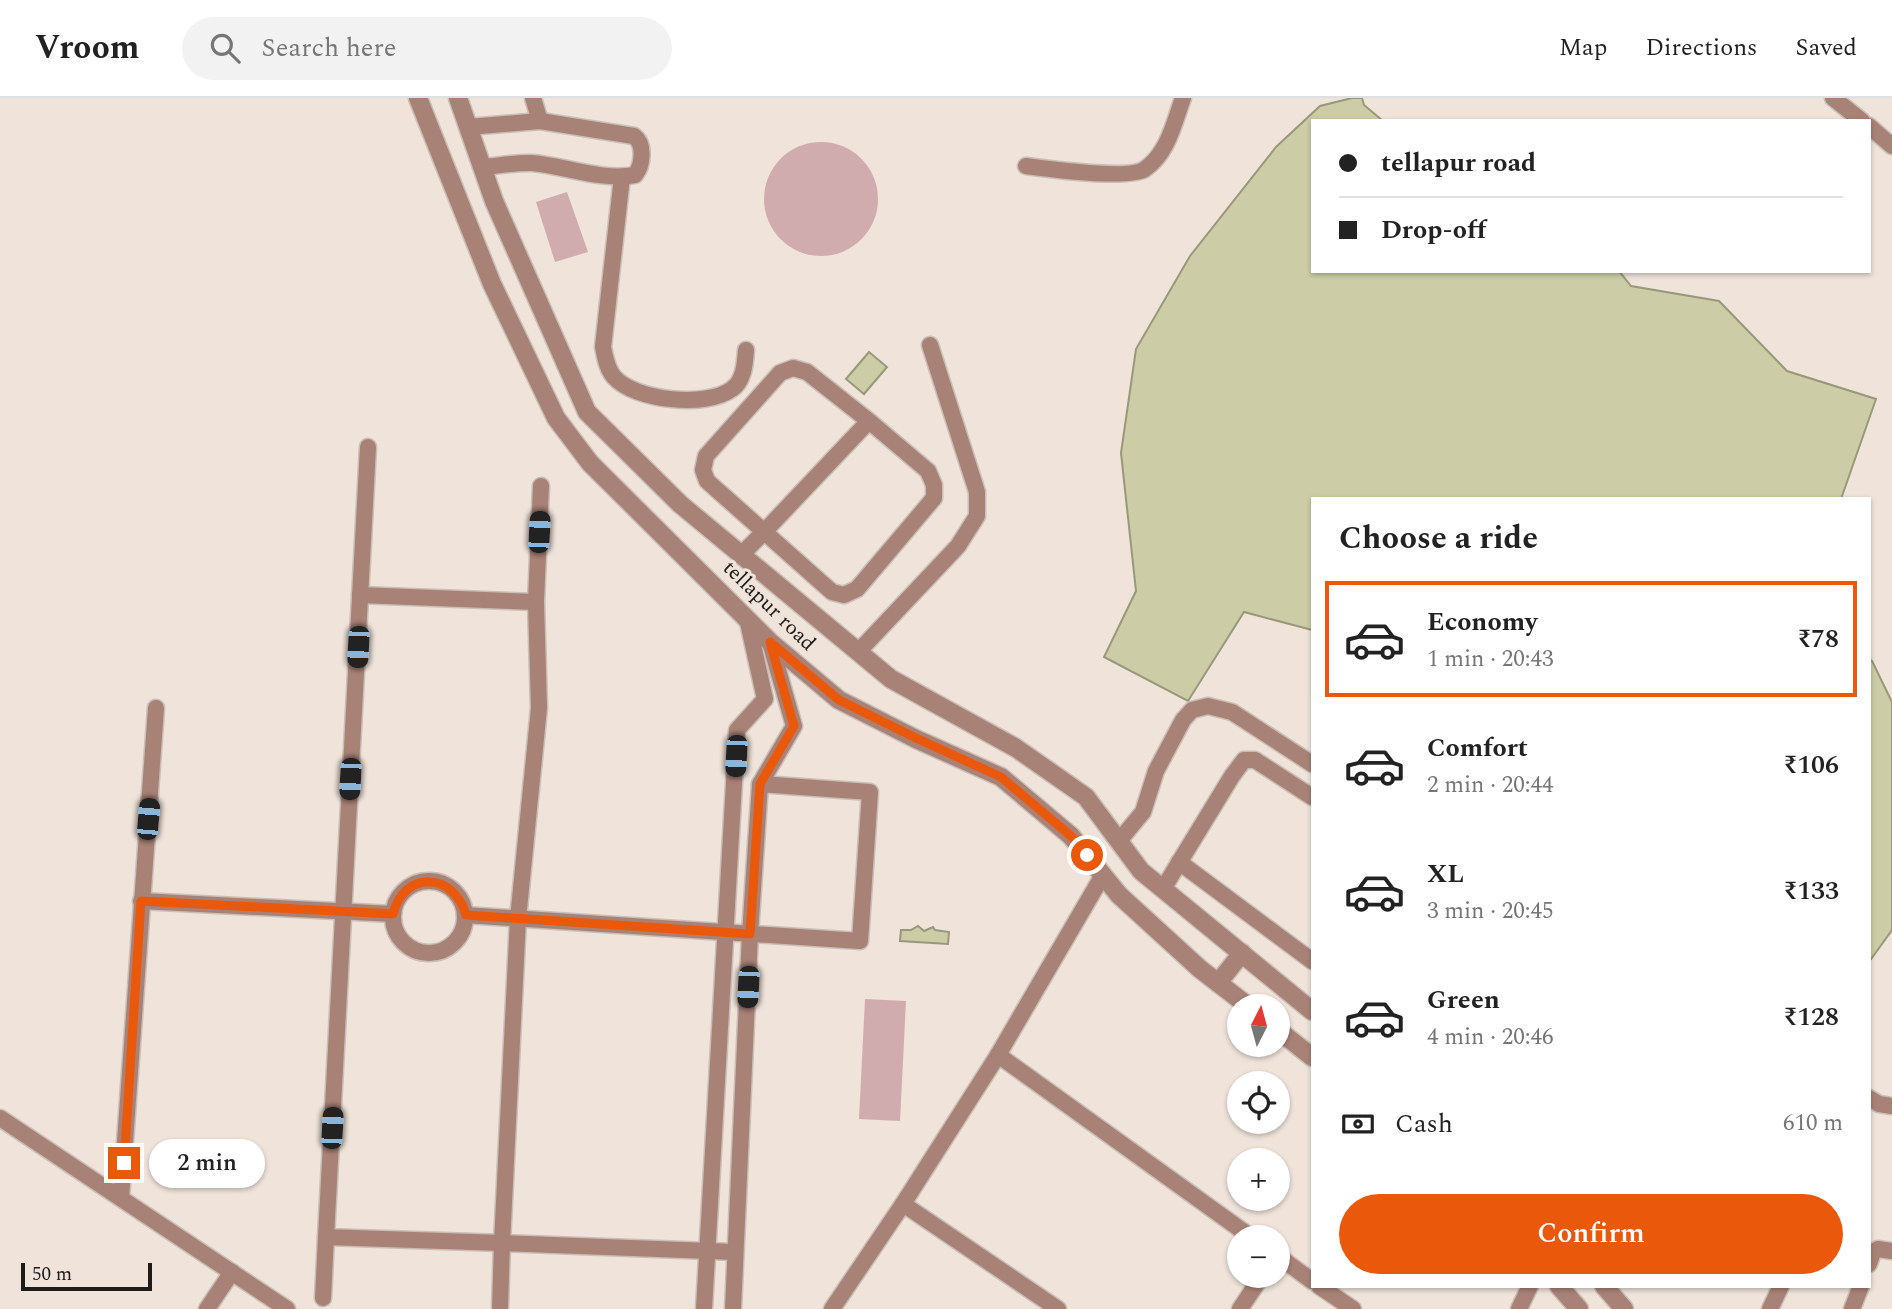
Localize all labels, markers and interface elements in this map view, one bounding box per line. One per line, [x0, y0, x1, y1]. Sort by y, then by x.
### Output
search box [182, 17, 672, 80]
text: Vroom [35, 23, 140, 73]
text: Search here [262, 28, 396, 68]
icon: search [206, 29, 244, 67]
text: Map [1559, 30, 1607, 66]
text: Directions [1645, 30, 1757, 66]
text: Saved [1795, 30, 1857, 66]
text: tellapur road [1381, 143, 1536, 183]
text: Drop-off [1381, 210, 1486, 250]
car [528, 510, 551, 554]
text: Choose a ride [1339, 514, 1538, 563]
street label: tellapur road [715, 553, 823, 659]
text: Economy [1427, 602, 1537, 642]
icon: car [1343, 608, 1406, 671]
text: ₹78 [1797, 619, 1839, 659]
car [347, 625, 370, 669]
text: 1 min · 20:43 [1427, 642, 1554, 677]
text: Comfort [1427, 728, 1528, 768]
car [725, 734, 748, 778]
icon: car [1343, 734, 1406, 797]
text: ₹106 [1783, 745, 1839, 785]
car [339, 757, 362, 801]
text: 2 min · 20:44 [1427, 768, 1554, 803]
car [136, 797, 161, 841]
route start [1071, 839, 1103, 871]
text: XL [1427, 854, 1464, 894]
icon: car [1343, 860, 1406, 923]
text: ₹133 [1783, 871, 1839, 911]
text: 3 min · 20:45 [1427, 894, 1554, 929]
car [737, 965, 760, 1009]
text: Green [1427, 980, 1500, 1020]
icon: car [1343, 986, 1406, 1049]
north arrow [1227, 994, 1290, 1057]
map controls [1227, 994, 1290, 1288]
text: ₹128 [1783, 997, 1839, 1037]
text: 4 min · 20:46 [1427, 1020, 1554, 1055]
button: locate [1227, 1071, 1290, 1134]
text: Cash [1395, 1104, 1453, 1144]
icon: cash [1339, 1105, 1377, 1143]
car [321, 1106, 344, 1150]
text: 610 m [1783, 1106, 1843, 1141]
callout: 2 min [148, 1138, 264, 1188]
text: 2 min [177, 1146, 237, 1181]
route end [108, 1147, 140, 1179]
button: + [1227, 1148, 1290, 1211]
button: Confirm [1339, 1194, 1843, 1274]
button: − [1227, 1225, 1290, 1288]
scale bar [21, 1260, 152, 1292]
text: 50 m [32, 1260, 72, 1289]

